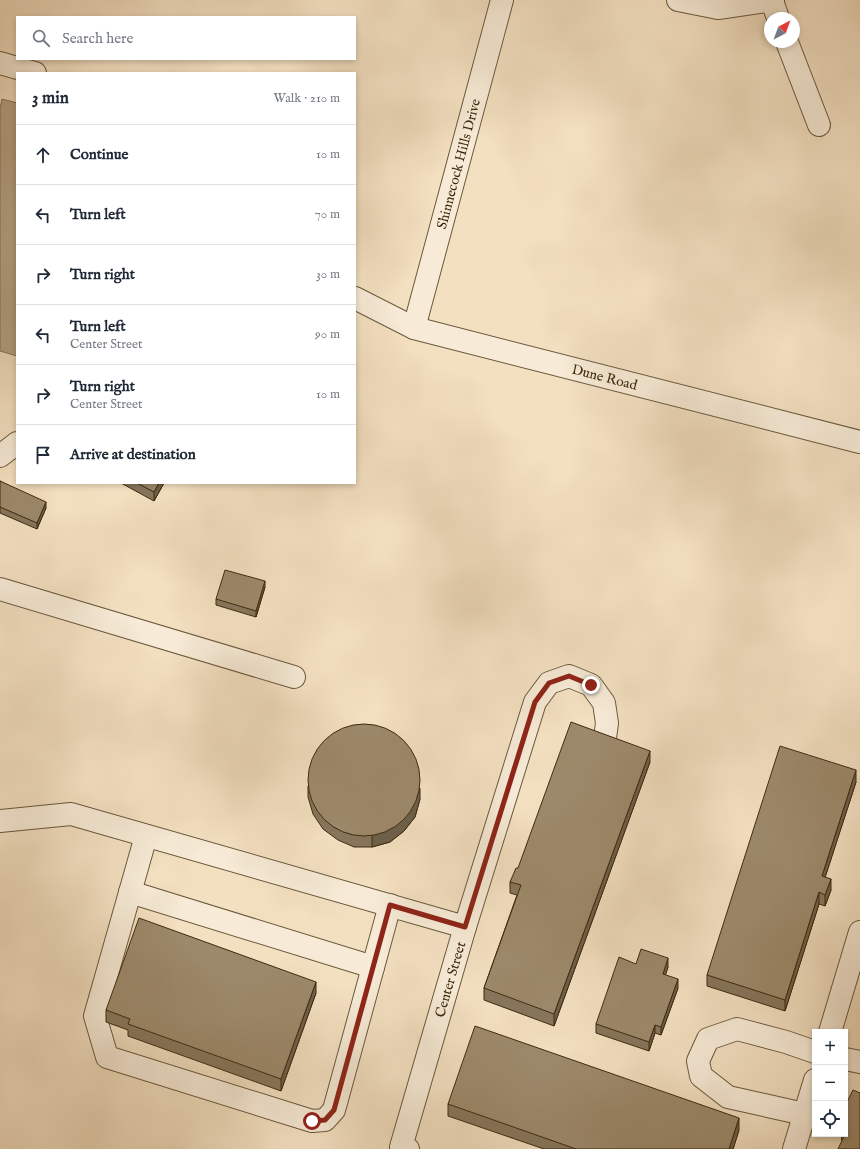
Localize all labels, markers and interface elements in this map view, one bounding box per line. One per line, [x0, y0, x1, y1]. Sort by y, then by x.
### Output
north arrow [764, 12, 800, 48]
search box [16, 16, 356, 60]
icon: search [30, 27, 52, 49]
text: Search here [62, 29, 133, 48]
text: 3 min [32, 88, 69, 109]
text: Walk · 210 m [274, 90, 340, 107]
street label: Shinnecock Hills Drive [433, 96, 485, 231]
icon: ahead [32, 144, 54, 166]
text: Continue [70, 145, 128, 164]
text: 10 m [316, 146, 340, 163]
icon: left [32, 204, 54, 226]
text: Turn left [70, 205, 126, 224]
text: 70 m [315, 206, 340, 223]
icon: right [32, 264, 54, 286]
text: Turn right [70, 265, 135, 284]
text: 30 m [316, 266, 340, 283]
text: Turn left [70, 317, 126, 336]
icon: left [32, 324, 54, 346]
text: 90 m [315, 326, 340, 343]
text: Center Street [70, 336, 142, 353]
street label: Dune Road [570, 361, 640, 395]
text: Turn right [70, 377, 135, 396]
icon: right [32, 384, 54, 406]
text: 10 m [316, 386, 340, 403]
text: Center Street [70, 396, 142, 413]
icon: arrive [32, 444, 54, 466]
text: Arrive at destination [70, 445, 196, 464]
route end [582, 676, 600, 694]
street label: Center Street [431, 939, 470, 1020]
map controls [812, 1029, 848, 1137]
button: + [812, 1029, 848, 1065]
button: − [812, 1065, 848, 1101]
button: locate [812, 1101, 848, 1137]
route start [303, 1112, 321, 1130]

